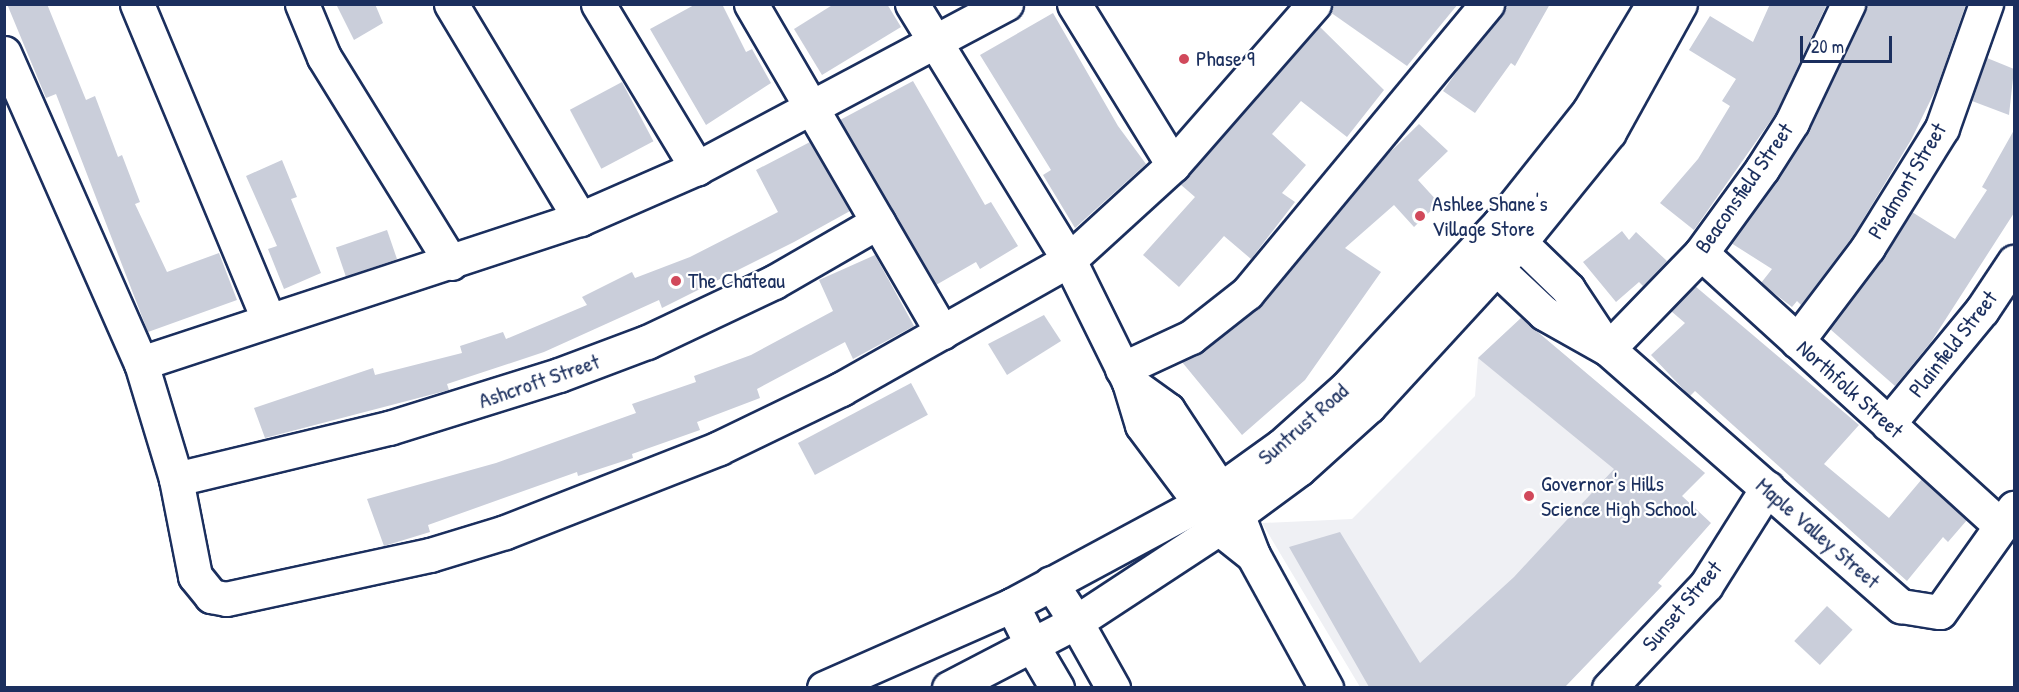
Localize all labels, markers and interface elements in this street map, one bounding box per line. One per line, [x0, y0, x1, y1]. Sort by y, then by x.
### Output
scale bar [1803, 24, 1894, 62]
text: 20 m [1811, 34, 1844, 59]
place label: Phase 9 [1196, 46, 1255, 72]
marker: Phase 9 [1177, 52, 1191, 66]
street label: Beaconsfield Street [1689, 118, 1799, 258]
street label: Piedmont Street [1862, 118, 1952, 244]
place label: Ashlee Shane's Village Store [1432, 190, 1548, 242]
marker: Ashlee Shane's Village Store [1413, 209, 1427, 223]
place label: The Chateau [688, 268, 785, 294]
marker: The Chateau [669, 274, 683, 288]
street label: Plainfield Street [1903, 285, 2003, 403]
street label: Northfolk Street [1791, 334, 1909, 444]
street label: Ashcroft Street [475, 348, 603, 414]
street label: Suntrust Road [1253, 378, 1353, 470]
place label: Governor's Hills Science High School [1541, 470, 1696, 522]
street label: Maple Valley Street [1751, 472, 1885, 594]
marker: Governor's Hills Science High School [1522, 489, 1536, 503]
street label: Sunset Street [1637, 555, 1727, 657]

